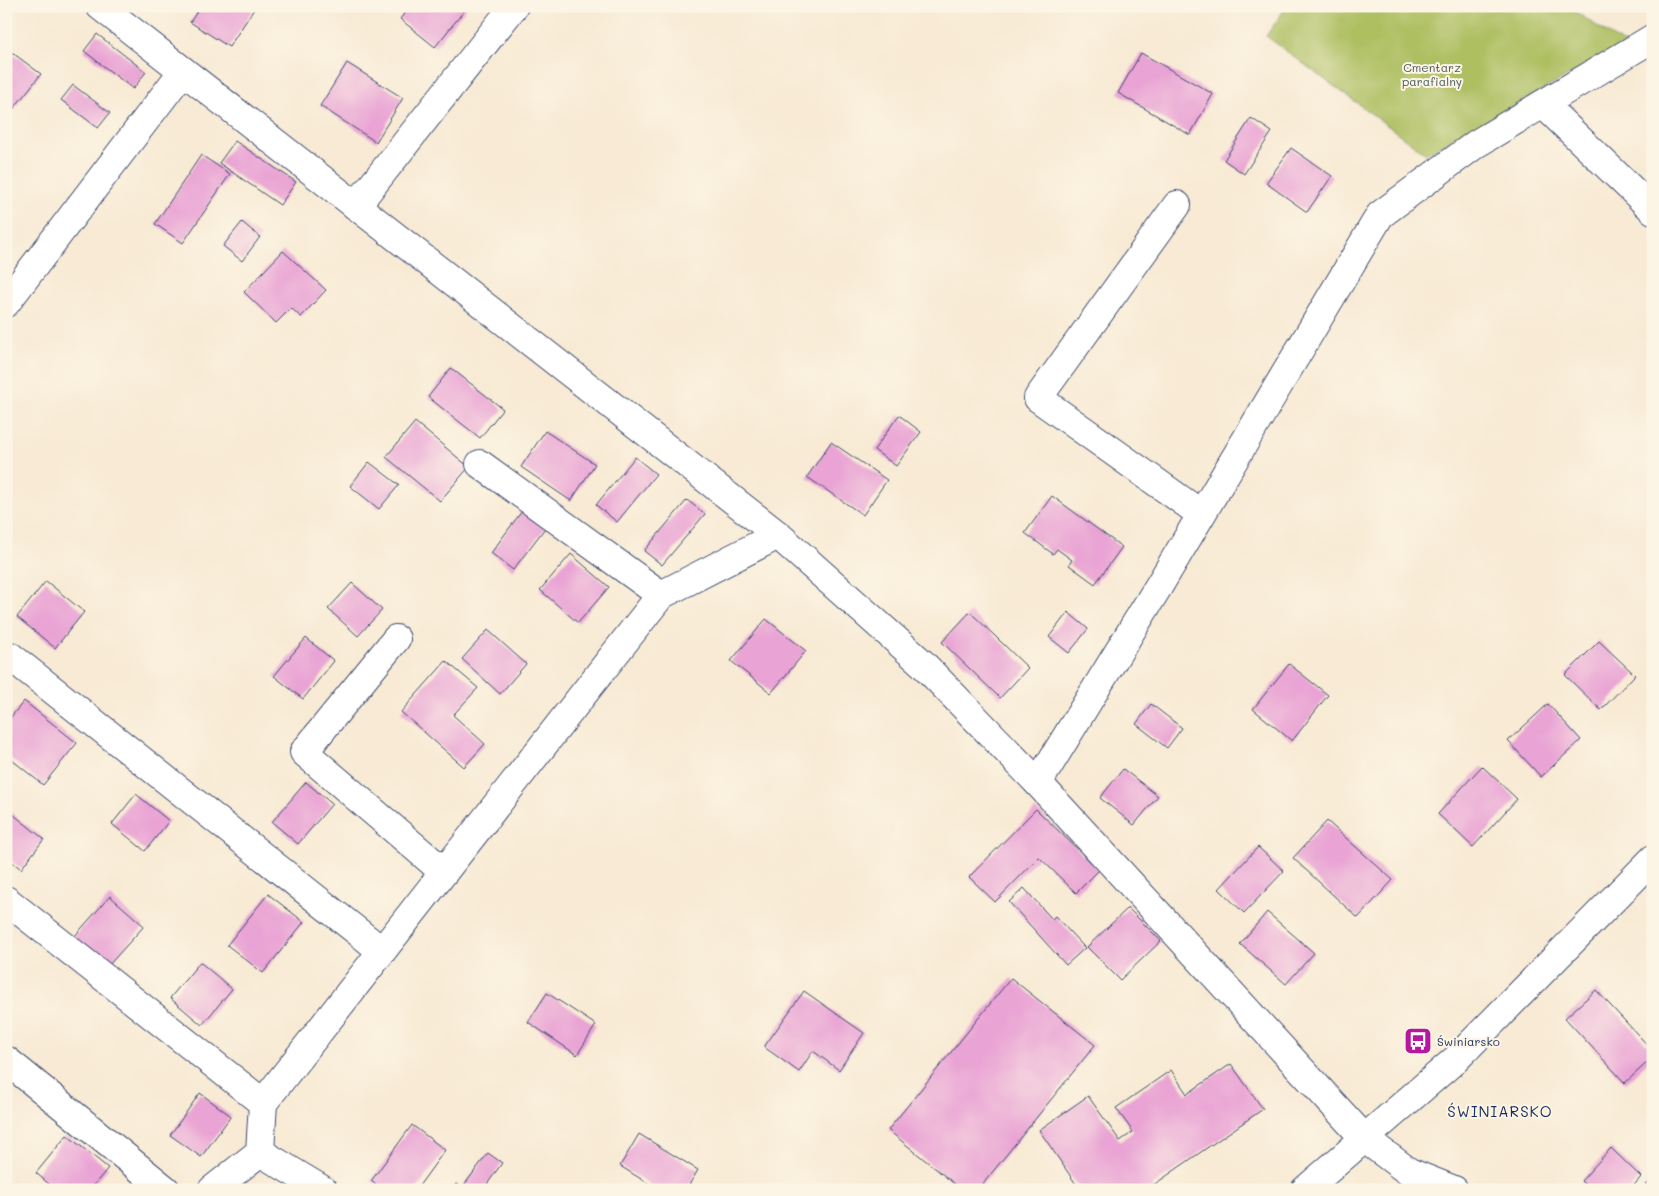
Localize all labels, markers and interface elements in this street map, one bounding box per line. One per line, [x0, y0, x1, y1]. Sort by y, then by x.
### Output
park label: Cmentarz parafialny [1402, 59, 1462, 89]
bus stop icon: Świniarsko [1403, 1026, 1433, 1056]
place label: Świniarsko [1437, 1033, 1500, 1049]
district label: ŚWINIARSKO [1447, 1101, 1553, 1121]

